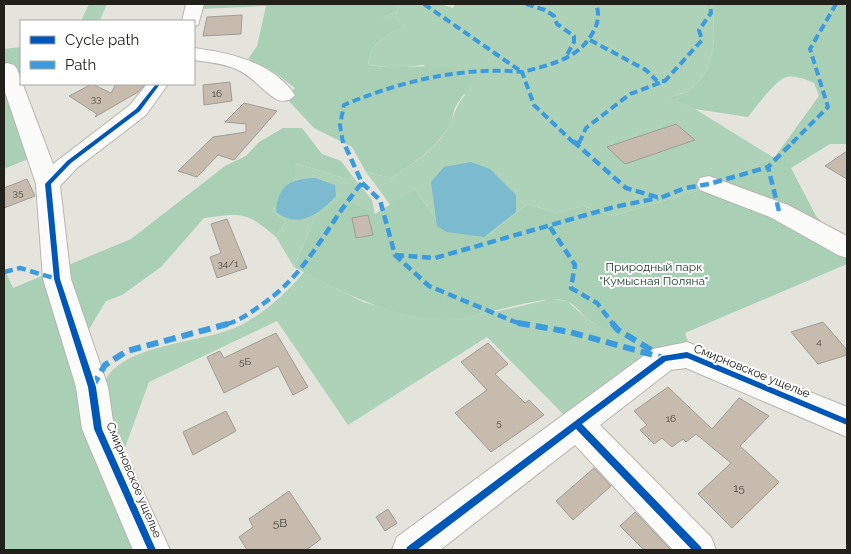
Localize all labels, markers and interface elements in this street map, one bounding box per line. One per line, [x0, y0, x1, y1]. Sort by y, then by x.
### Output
legend [20, 20, 195, 85]
text: Cycle path [65, 31, 139, 49]
text: Path [65, 56, 96, 74]
house number: 16 [212, 88, 222, 99]
house number: 33 [91, 93, 101, 104]
house number: 35 [13, 187, 24, 198]
house number: 34/1 [218, 258, 239, 269]
park label: Природный парк "Кумысная Поляна" [600, 260, 708, 288]
house number: 4 [816, 336, 822, 347]
street label: Смирновское ущелье [692, 341, 812, 401]
house number: 5Б [239, 356, 251, 367]
house number: 16 [666, 413, 676, 424]
house number: 5 [496, 417, 502, 428]
street label: Смирновское ущелье [103, 420, 165, 540]
house number: 15 [733, 481, 745, 495]
house number: 5В [273, 516, 287, 530]

